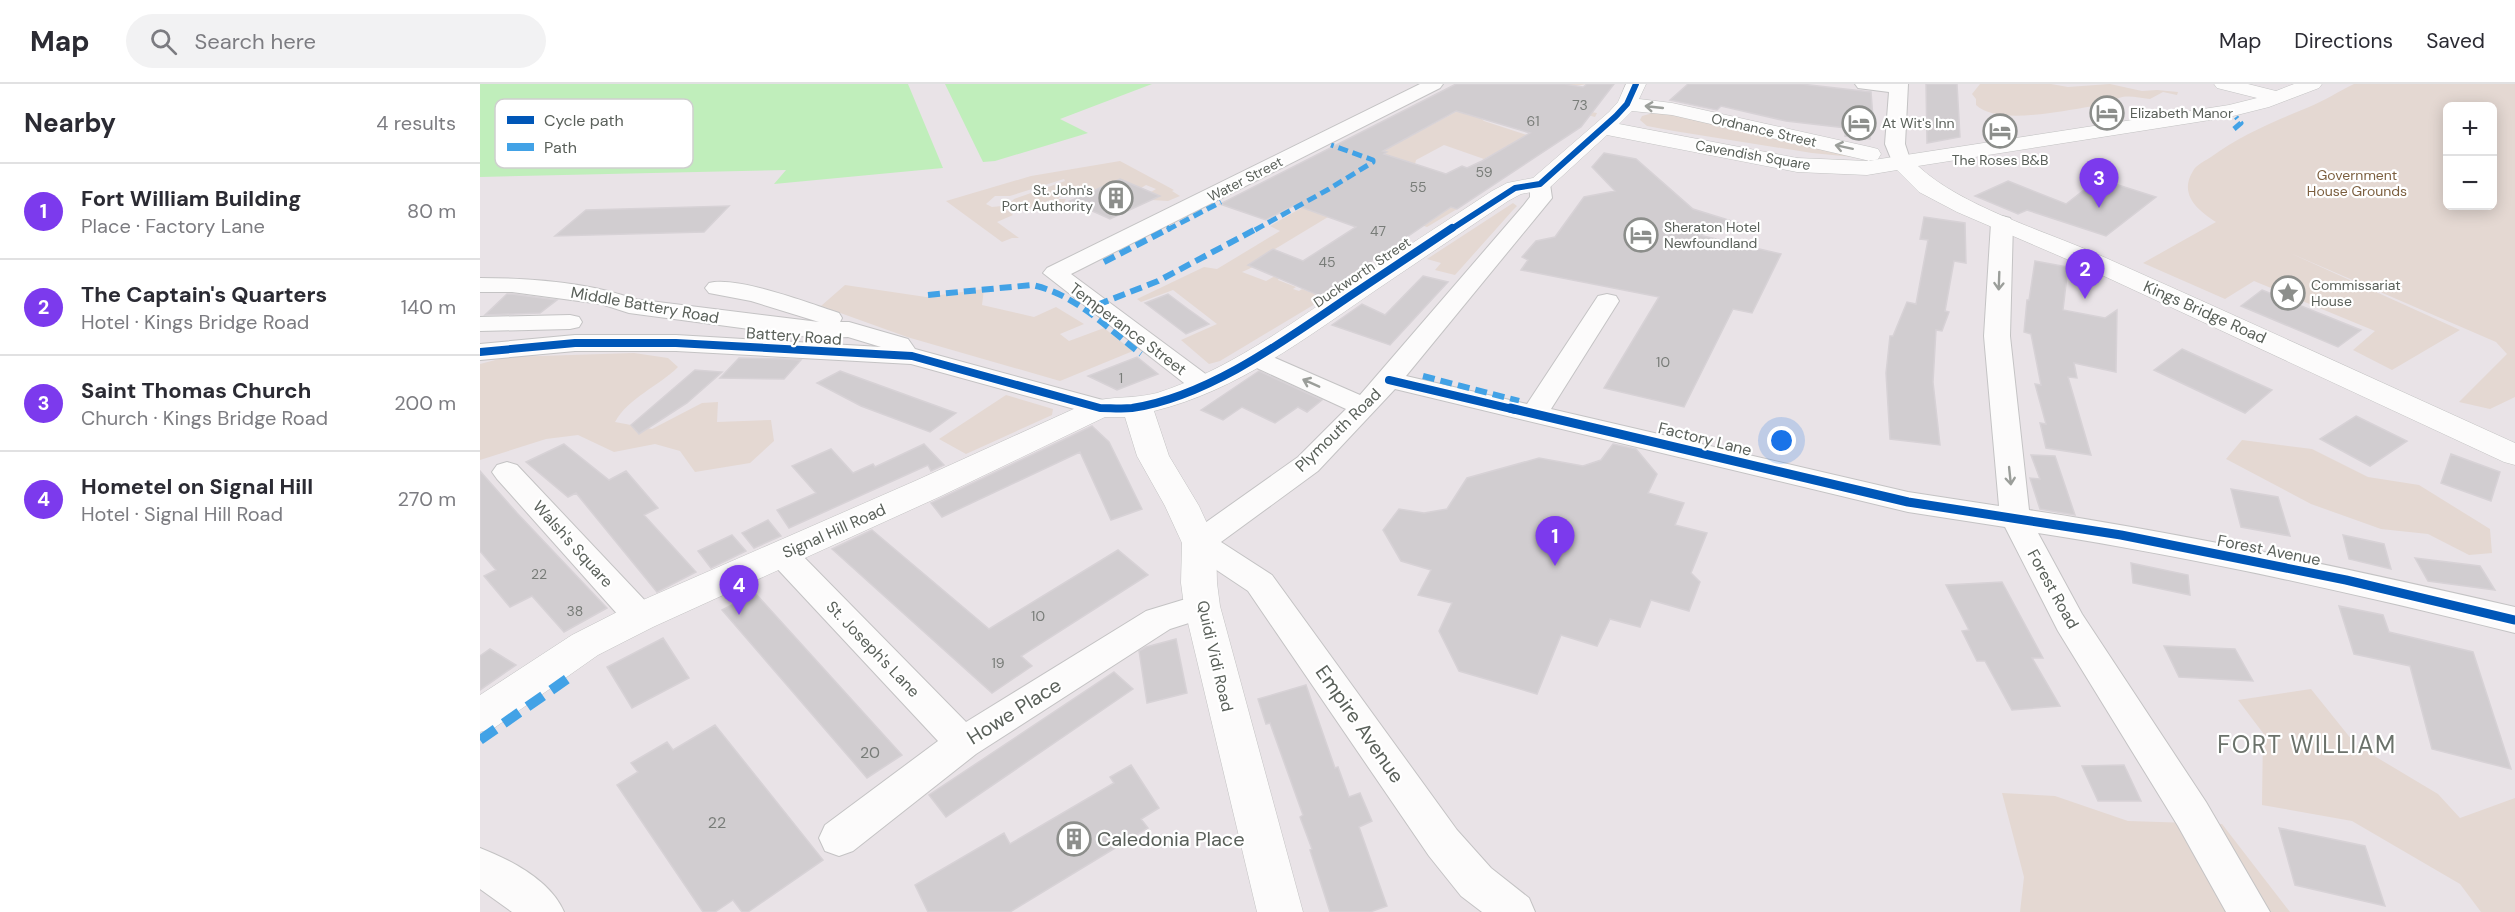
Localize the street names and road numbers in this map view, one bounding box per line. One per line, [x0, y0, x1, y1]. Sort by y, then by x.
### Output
street label: Ordnance Street [1710, 109, 1818, 151]
street label: Cavendish Square [1694, 136, 1812, 174]
street label: Water Street [1204, 152, 1286, 206]
street label: Duckworth Street [1310, 233, 1414, 311]
street label: Kings Bridge Road [2140, 276, 2270, 348]
street label: Temperance Street [1065, 278, 1191, 380]
street label: Middle Battery Road [569, 282, 721, 328]
street label: Battery Road [745, 322, 843, 350]
street label: Plymouth Road [1291, 384, 1385, 476]
street label: Factory Lane [1656, 417, 1754, 461]
street label: Walsh's Square [528, 496, 618, 592]
street label: Signal Hill Road [779, 499, 889, 563]
street label: Forest Avenue [2215, 530, 2323, 570]
street label: Forest Road [2023, 545, 2083, 633]
street label: St. Joseph's Lane [822, 596, 924, 702]
street label: Quidi Vidi Road [1192, 598, 1238, 714]
street label: Empire Avenue [1310, 660, 1410, 788]
street label: Howe Place [962, 672, 1066, 750]

